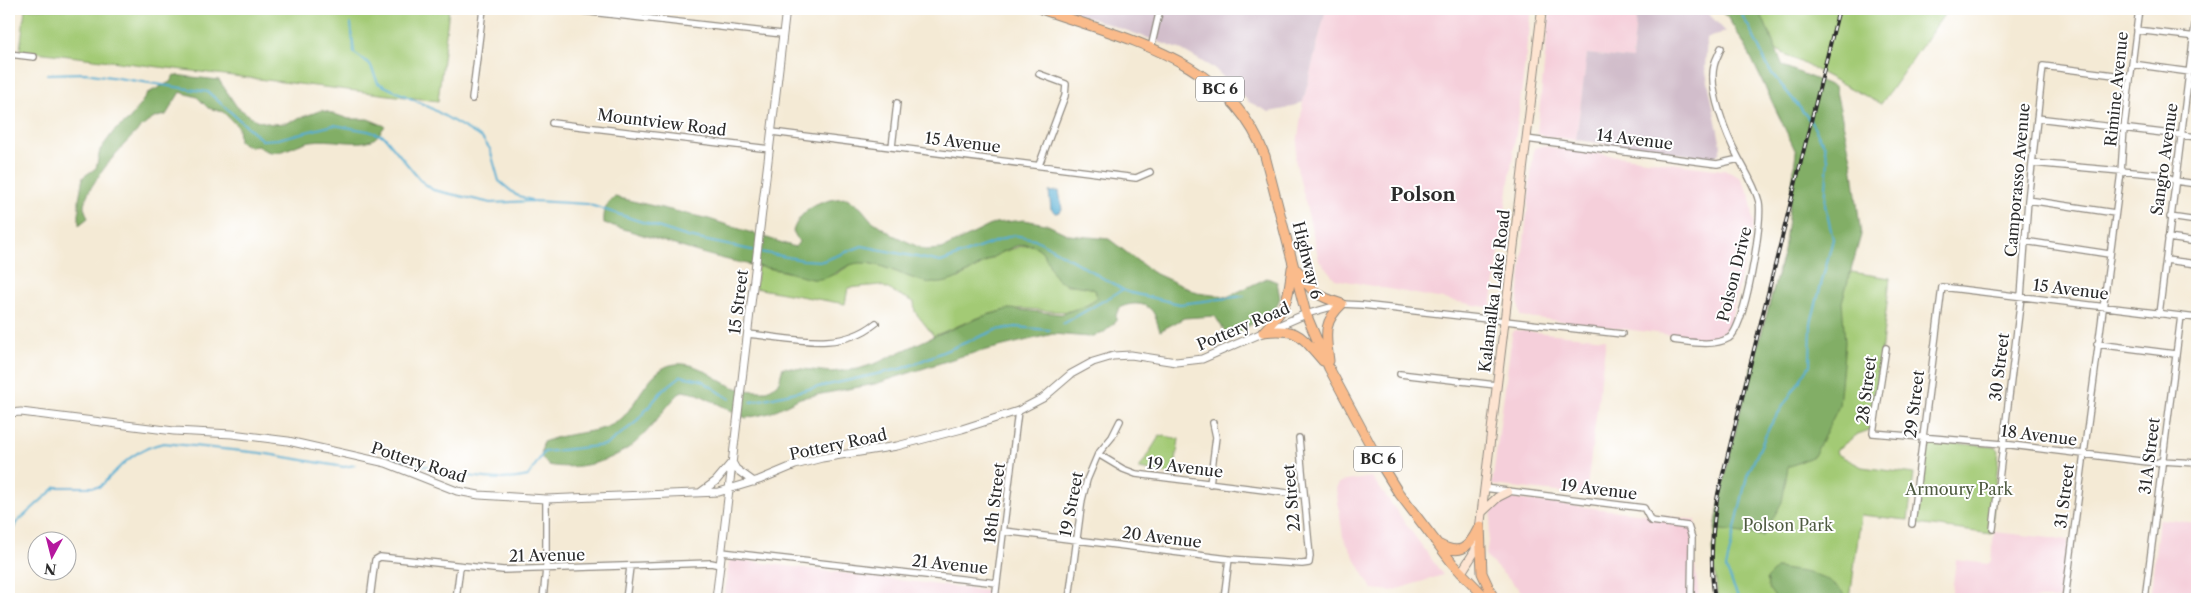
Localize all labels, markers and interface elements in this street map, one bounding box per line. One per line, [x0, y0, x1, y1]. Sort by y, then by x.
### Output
street label: Rimine Avenue [2100, 30, 2132, 148]
road number: BC 6 [1196, 76, 1244, 102]
street label: Camporasso Avenue [2000, 102, 2034, 258]
street label: Sangro Avenue [2146, 102, 2182, 216]
street label: Mountview Road [596, 104, 728, 140]
street label: 14 Avenue [1596, 124, 1674, 154]
street label: 15 Avenue [924, 127, 1002, 157]
district label: Polson [1390, 183, 1456, 206]
street label: Kalamalka Lake Road [1474, 208, 1514, 374]
street label: Highway 6 [1289, 219, 1327, 301]
street label: Polson Drive [1713, 224, 1755, 324]
street label: 15 Street [724, 268, 752, 335]
street label: 15 Avenue [2032, 274, 2110, 304]
street label: Pottery Road [1193, 297, 1293, 355]
street label: 30 Street [1985, 331, 2013, 402]
street label: 28 Street [1852, 355, 1880, 425]
street label: 29 Street [1900, 369, 1928, 439]
street label: 31A Street [2134, 416, 2164, 496]
street label: 18 Avenue [2000, 420, 2078, 450]
street label: Pottery Road [787, 424, 889, 464]
street label: Pottery Road [369, 437, 470, 487]
road number: BC 6 [1354, 446, 1402, 472]
street label: 19 Avenue [1146, 452, 1224, 482]
street label: 18th Street [979, 461, 1009, 545]
street label: 31 Street [2050, 462, 2078, 530]
street label: 22 Street [1278, 463, 1304, 533]
street label: 19 Street [1055, 470, 1087, 538]
street label: 19 Avenue [1560, 474, 1638, 504]
park label: Armoury Park [1904, 479, 2013, 499]
park label: Polson Park [1743, 515, 1834, 535]
street label: 20 Avenue [1121, 522, 1203, 552]
north arrow [28, 530, 78, 580]
street label: 21 Avenue [509, 544, 585, 566]
street label: 21 Avenue [911, 550, 989, 578]
text: N [43, 559, 58, 579]

